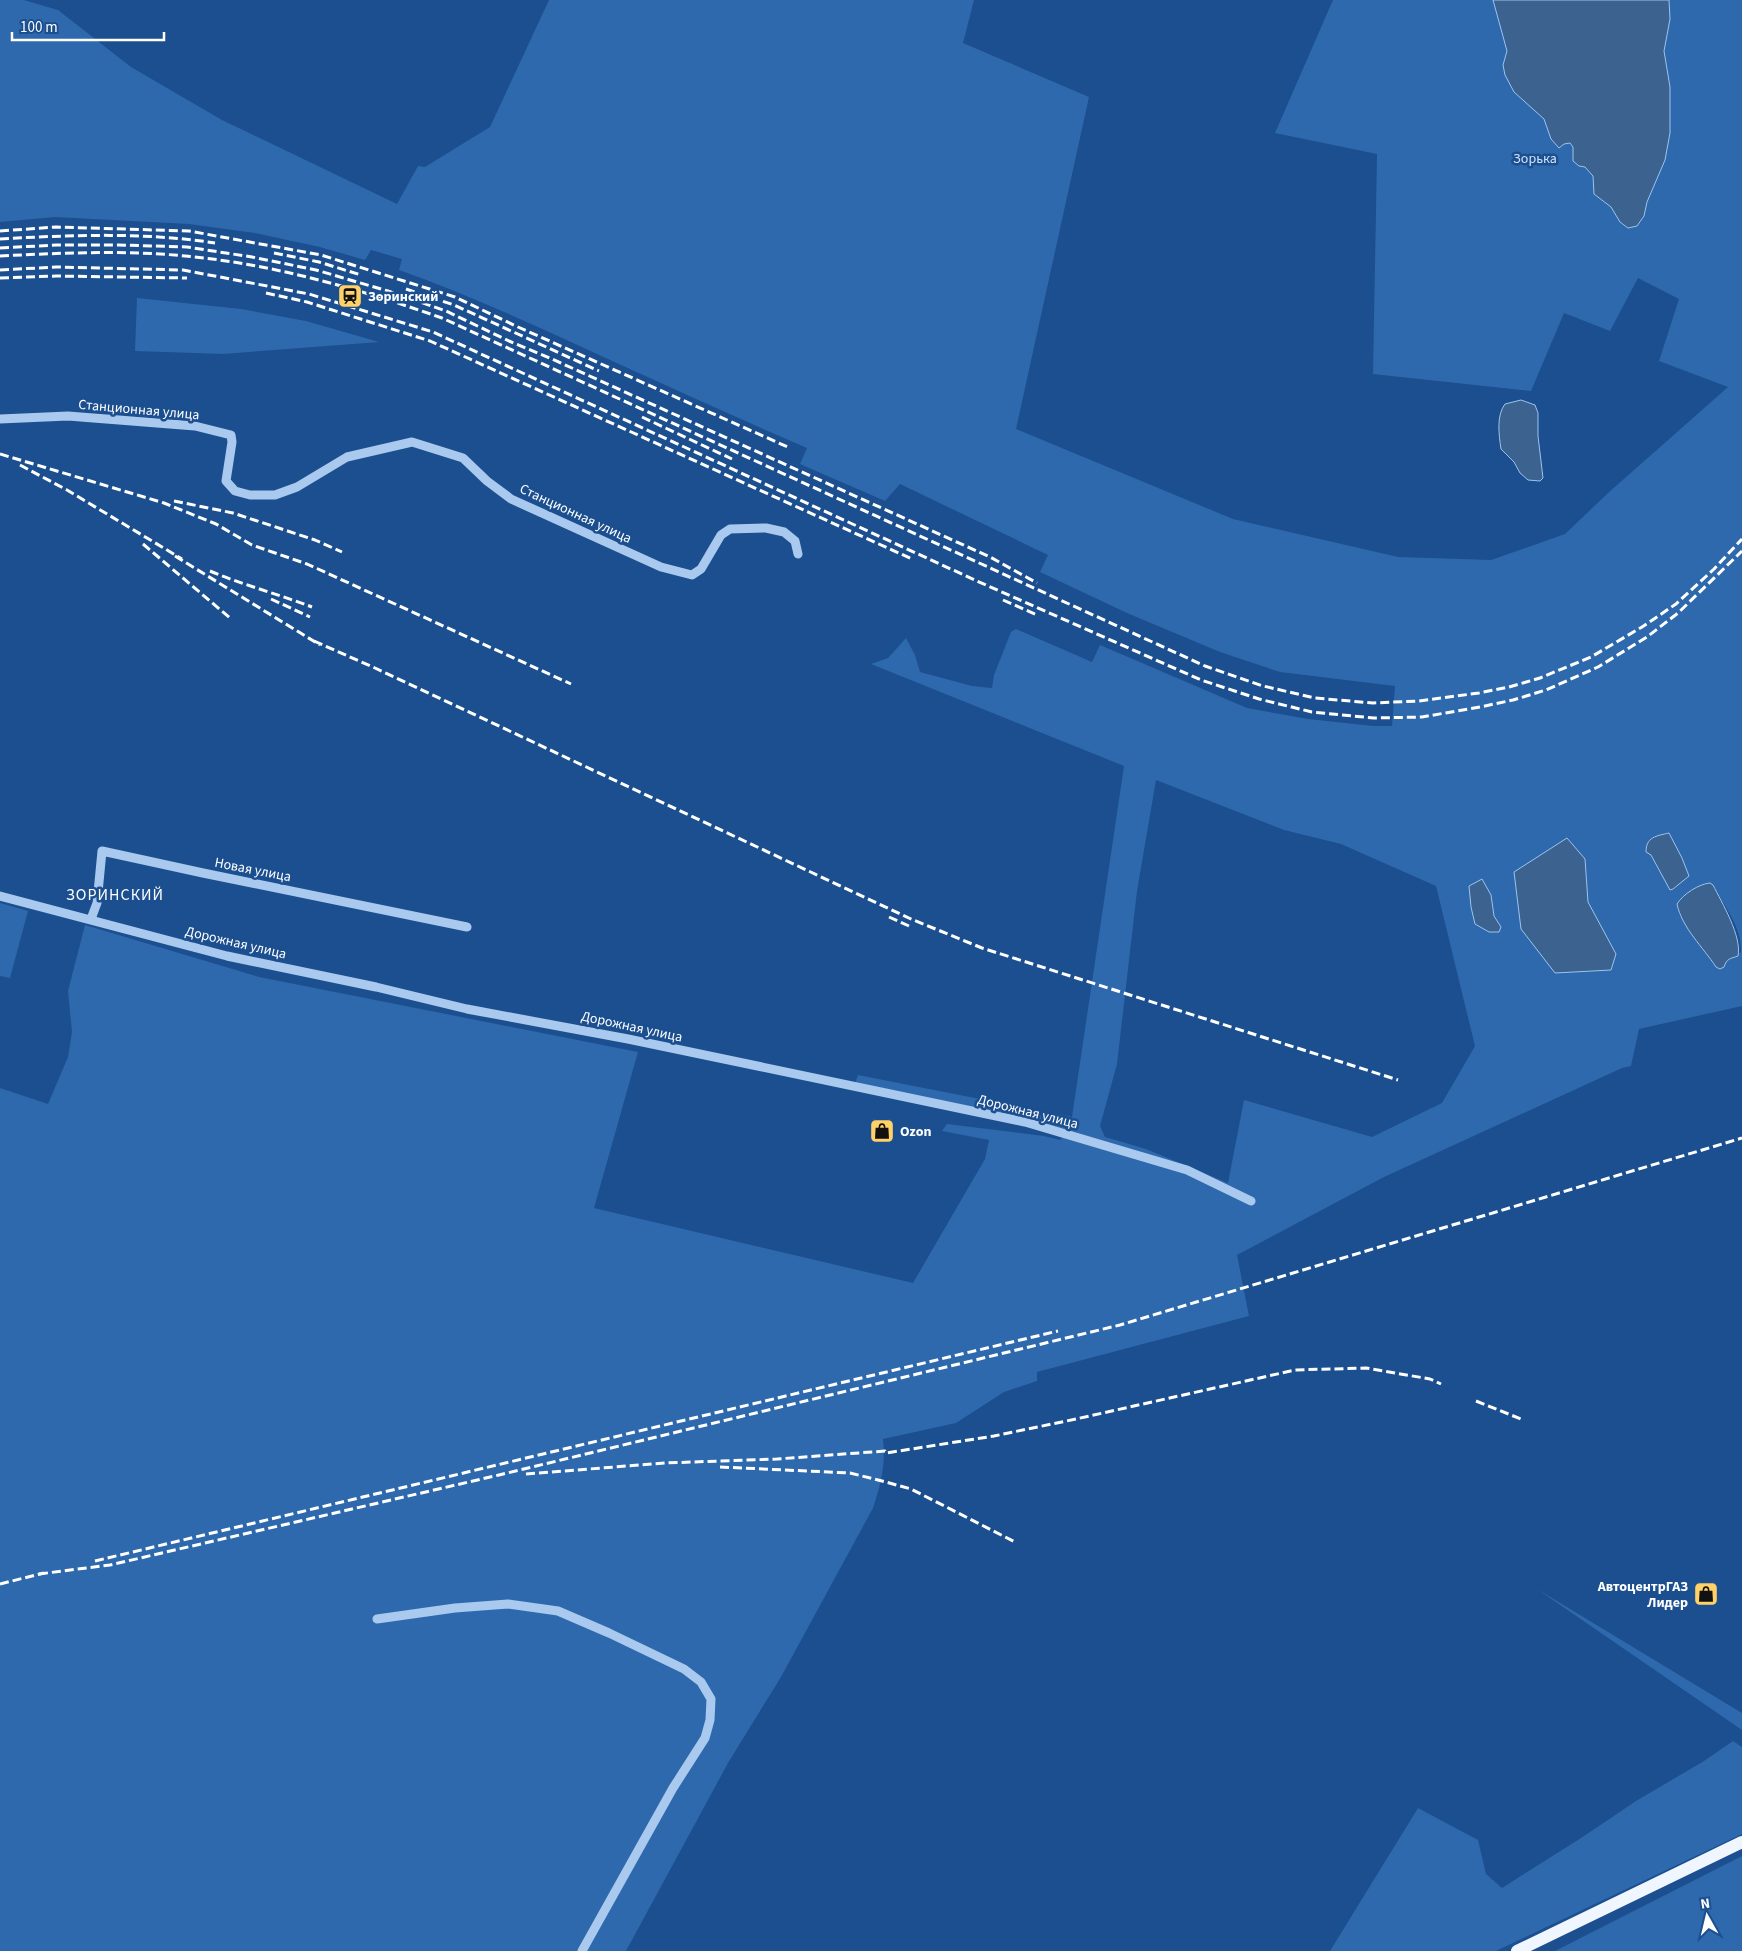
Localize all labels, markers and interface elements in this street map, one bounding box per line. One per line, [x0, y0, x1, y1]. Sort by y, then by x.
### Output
scale bar [12, 10, 165, 42]
text: 100 m [20, 17, 58, 38]
park label: Зорька [1513, 149, 1557, 169]
station icon: Зоринский [337, 283, 363, 309]
place label: Зоринский [368, 287, 438, 307]
street label: Станционная улица [78, 395, 200, 425]
street label: Станционная улица [516, 479, 635, 549]
street label: Новая улица [213, 853, 293, 887]
district label: ЗОРИНСКИЙ [66, 884, 164, 906]
street label: Дорожная улица [183, 922, 288, 964]
street label: Дорожная улица [579, 1006, 684, 1047]
street label: Дорожная улица [975, 1090, 1080, 1134]
shop icon: Ozon [869, 1118, 895, 1144]
place label: Ozon [900, 1122, 931, 1142]
place label: АвтоцентрГАЗ Лидер [1597, 1577, 1688, 1613]
shop icon: АвтоцентрГАЗ Лидер [1693, 1581, 1719, 1607]
north arrow [1682, 1891, 1732, 1941]
text: N [1699, 1894, 1711, 1915]

